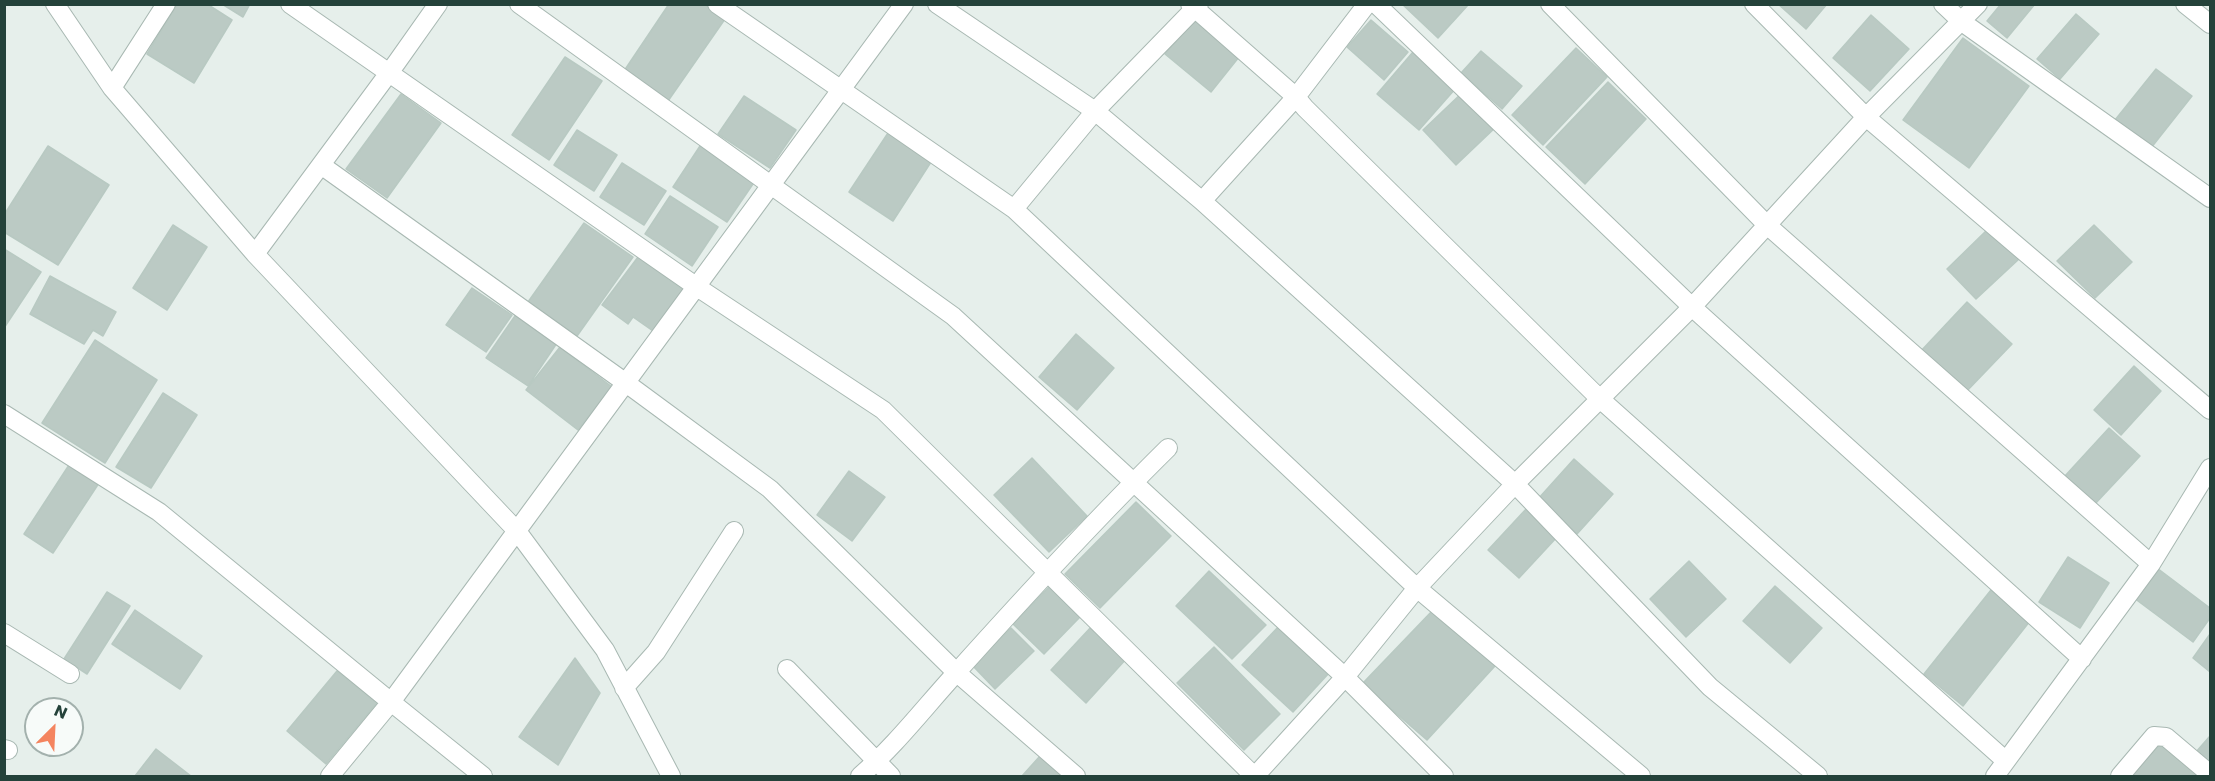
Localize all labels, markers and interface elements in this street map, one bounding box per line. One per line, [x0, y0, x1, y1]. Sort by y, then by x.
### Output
north arrow [24, 697, 84, 757]
text: N [51, 699, 71, 725]

